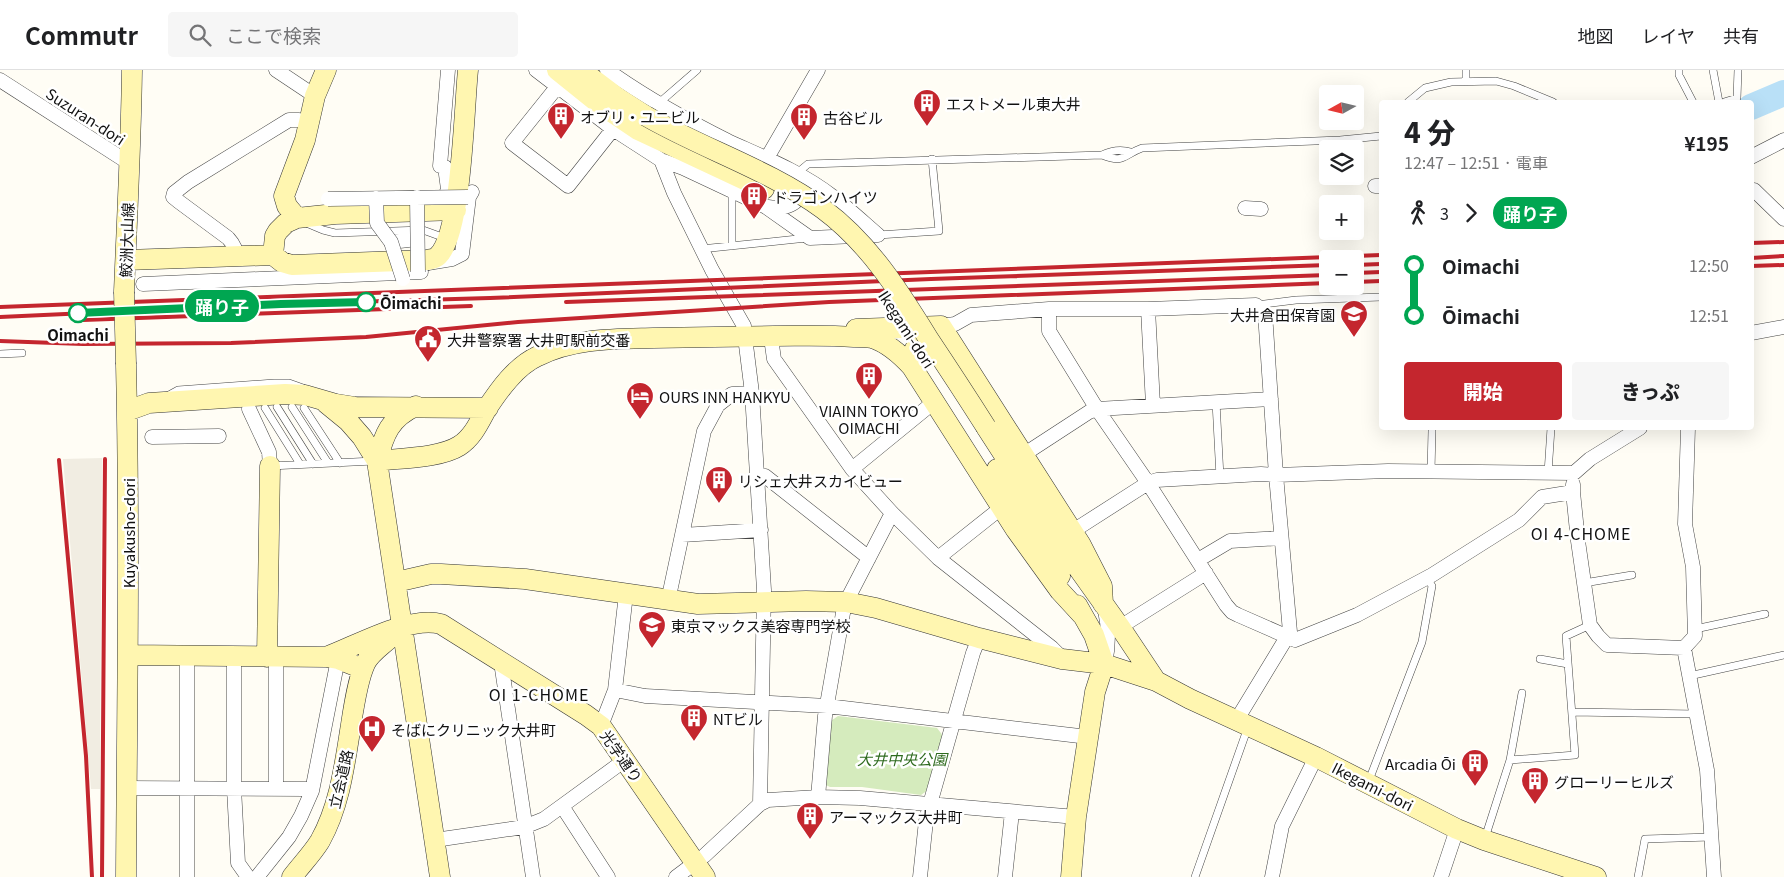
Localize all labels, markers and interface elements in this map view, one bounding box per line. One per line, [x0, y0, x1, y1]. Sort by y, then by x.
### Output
search box [168, 12, 518, 57]
text: Commutr [25, 17, 138, 52]
icon: search [186, 21, 214, 49]
text: ここで検索 [226, 21, 321, 48]
text: 地図 [1578, 22, 1614, 48]
text: レイヤ [1642, 22, 1695, 48]
text: 共有 [1723, 22, 1759, 48]
street label: Suzuran-dori [42, 83, 130, 149]
north arrow [1319, 85, 1364, 130]
map controls [1319, 85, 1364, 295]
building icon: エストメール東大井 [912, 88, 942, 127]
place label: エストメール東大井 [946, 93, 1081, 114]
building icon: オブリ・ユニビル [546, 101, 576, 140]
building icon: 古谷ビル [789, 102, 819, 141]
place label: オブリ・ユニビル [580, 106, 700, 127]
place label: 古谷ビル [823, 107, 883, 128]
text: 4 分 [1404, 111, 1455, 151]
text: ¥195 [1684, 129, 1729, 156]
button: layers [1319, 140, 1364, 185]
text: 12:47 – 12:51 · 電車 [1404, 150, 1548, 174]
building icon: ドラゴンハイツ [739, 181, 769, 220]
place label: ドラゴンハイツ [773, 186, 878, 207]
button: + [1319, 195, 1364, 240]
icon: walk [1404, 199, 1432, 227]
icon: forward [1457, 199, 1485, 227]
text: 踊り子 [1503, 200, 1557, 226]
text: 3 [1440, 201, 1449, 225]
street label: 鮫洲大山線 [114, 202, 138, 278]
button: − [1319, 250, 1364, 295]
text: Oimachi [1442, 252, 1520, 279]
text: 12:50 [1689, 253, 1729, 277]
street label: Ikegami-dori [874, 286, 940, 372]
line badge: 踊り子 [193, 290, 251, 322]
marker: Ōimachi [356, 292, 376, 312]
place label: Ōimachi [380, 292, 442, 313]
text: 踊り子 [195, 293, 249, 319]
school or university icon: 大井倉田保育園 [1339, 299, 1369, 338]
text: Ōimachi [1442, 302, 1520, 329]
marker: Oimachi [68, 303, 88, 323]
text: 12:51 [1689, 303, 1729, 327]
place label: 大井倉田保育園 [1230, 304, 1335, 325]
place label: Oimachi [47, 324, 109, 345]
public building icon: 大井警察署 大井町駅前交番 [413, 324, 443, 363]
place label: 大井警察署 大井町駅前交番 [447, 329, 630, 350]
building icon: VIAINN TOKYO OIMACHI [854, 361, 884, 400]
button: 開始 [1404, 362, 1562, 420]
button: きっぷ [1572, 362, 1729, 420]
hotel icon: OURS INN HANKYU [625, 381, 655, 420]
place label: OURS INN HANKYU [659, 386, 791, 407]
place label: VIAINN TOKYO OIMACHI [819, 400, 919, 438]
building icon: リシェ大井スカイビュー [704, 465, 734, 504]
place label: リシェ大井スカイビュー [738, 470, 903, 491]
street label: Kuyakusho-dori [118, 478, 139, 588]
district label: OI 4-CHOME [1531, 521, 1631, 545]
school or university icon: 東京マックス美容専門学校 [637, 610, 667, 649]
place label: 東京マックス美容専門学校 [671, 615, 851, 636]
district label: OI 1-CHOME [489, 682, 589, 706]
building icon: NTビル [679, 703, 709, 742]
place label: NTビル [713, 708, 763, 729]
hospital icon: そばにクリニック大井町 [357, 714, 387, 753]
place label: そばにクリニック大井町 [391, 719, 556, 740]
street label: 光学通り [596, 725, 648, 787]
street label: 立会道路 [323, 747, 357, 811]
park label: 大井中央公園 [857, 748, 949, 769]
building icon: Arcadia Ōi [1460, 748, 1490, 787]
place label: Arcadia Ōi [1385, 753, 1456, 774]
street label: Ikegami-dori [1329, 757, 1417, 815]
building icon: グローリーヒルズ [1520, 766, 1550, 805]
place label: グローリーヒルズ [1554, 771, 1674, 792]
building icon: アーマックス大井町 [795, 801, 825, 840]
place label: アーマックス大井町 [829, 806, 963, 827]

